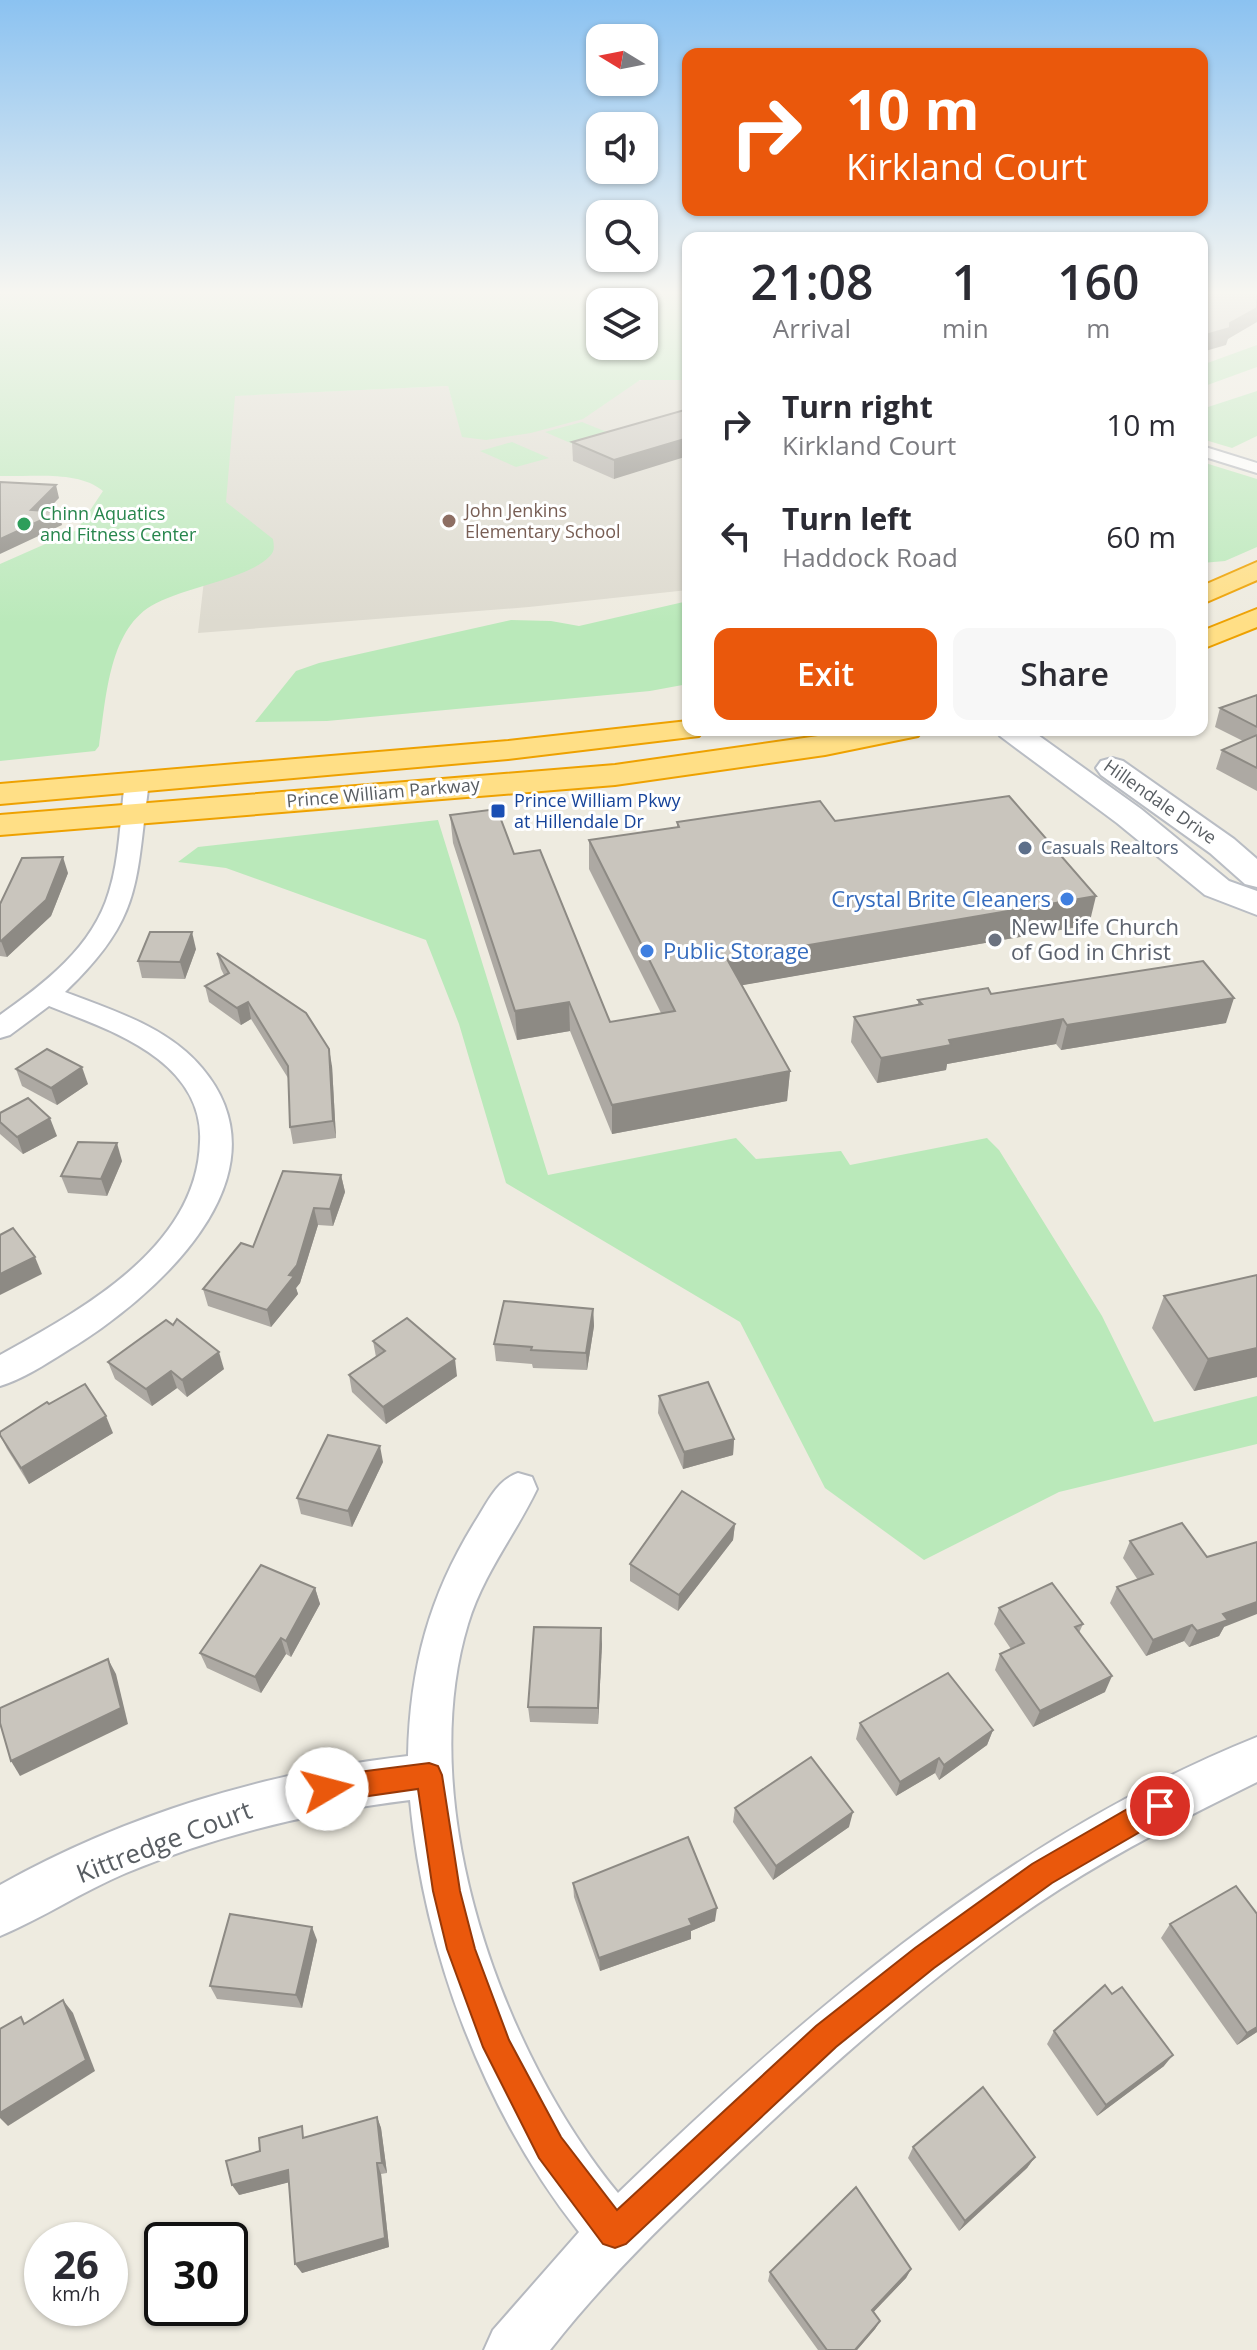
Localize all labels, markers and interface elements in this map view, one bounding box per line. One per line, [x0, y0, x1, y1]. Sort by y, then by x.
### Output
north arrow [586, 24, 658, 96]
map controls [586, 24, 658, 360]
text: 10 m [846, 70, 980, 146]
icon: right [714, 80, 818, 184]
button: sound [586, 112, 658, 184]
text: Kirkland Court [846, 142, 1087, 191]
button: search [586, 200, 658, 272]
text: 21:08 [751, 249, 873, 314]
text: 1 [952, 249, 979, 314]
text: 160 [1057, 249, 1139, 314]
button: layers [586, 288, 658, 360]
text: Arrival [773, 310, 851, 346]
text: min [942, 310, 989, 346]
text: m [1086, 310, 1110, 346]
text: Turn right [782, 386, 933, 427]
icon: right [714, 402, 758, 446]
text: 10 m [1106, 404, 1176, 445]
text: Kirkland Court [782, 427, 956, 463]
place label: John Jenkins Elementary School [463, 498, 621, 543]
text: Turn left [782, 498, 912, 539]
place label: Chinn Aquatics and Fitness Center [40, 501, 197, 546]
marker: John Jenkins Elementary School [440, 512, 458, 530]
icon: left [714, 514, 758, 558]
marker: Chinn Aquatics and Fitness Center [15, 515, 33, 533]
text: 60 m [1106, 516, 1176, 557]
text: Haddock Road [782, 539, 958, 575]
button: Exit [714, 628, 937, 720]
button: Share [953, 628, 1176, 720]
street label: Hillendale Drive [1099, 753, 1222, 849]
street label: Prince William Parkway [285, 772, 482, 812]
place label: Prince William Pkwy at Hillendale Dr [514, 788, 682, 833]
marker: Prince William Pkwy at Hillendale Dr [489, 802, 507, 820]
place label: Casuals Realtors [1041, 835, 1179, 859]
marker: Casuals Realtors [1016, 839, 1034, 857]
place label: Crystal Brite Cleaners [831, 883, 1051, 913]
marker: Crystal Brite Cleaners [1058, 890, 1076, 908]
place label: New Life Church of God in Christ [1011, 911, 1179, 966]
marker: New Life Church of God in Christ [986, 931, 1004, 949]
place label: Public Storage [663, 935, 809, 965]
marker: Public Storage [638, 942, 656, 960]
position arrow [285, 1747, 369, 1831]
pin [1126, 1772, 1194, 1840]
icon: arrive [1138, 1784, 1182, 1828]
street label: Kittredge Court [71, 1791, 257, 1891]
speed limit sign: 30 [144, 2222, 248, 2326]
text: 26 [53, 2236, 99, 2291]
text: km/h [52, 2280, 100, 2307]

